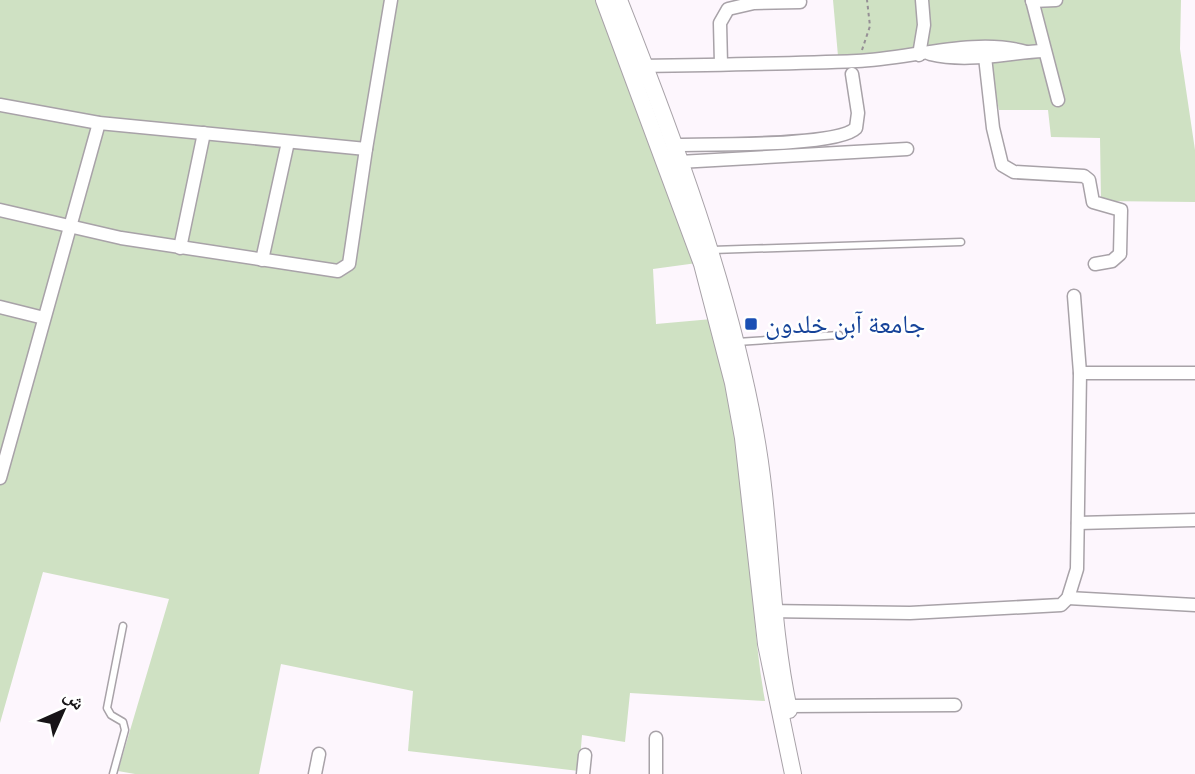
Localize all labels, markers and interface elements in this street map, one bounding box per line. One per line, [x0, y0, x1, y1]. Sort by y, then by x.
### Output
place label: جامعة آبن خلدون [765, 308, 925, 340]
marker: جامعة آبن خلدون [743, 316, 759, 332]
north arrow [28, 676, 98, 746]
text: ش [59, 684, 90, 715]

